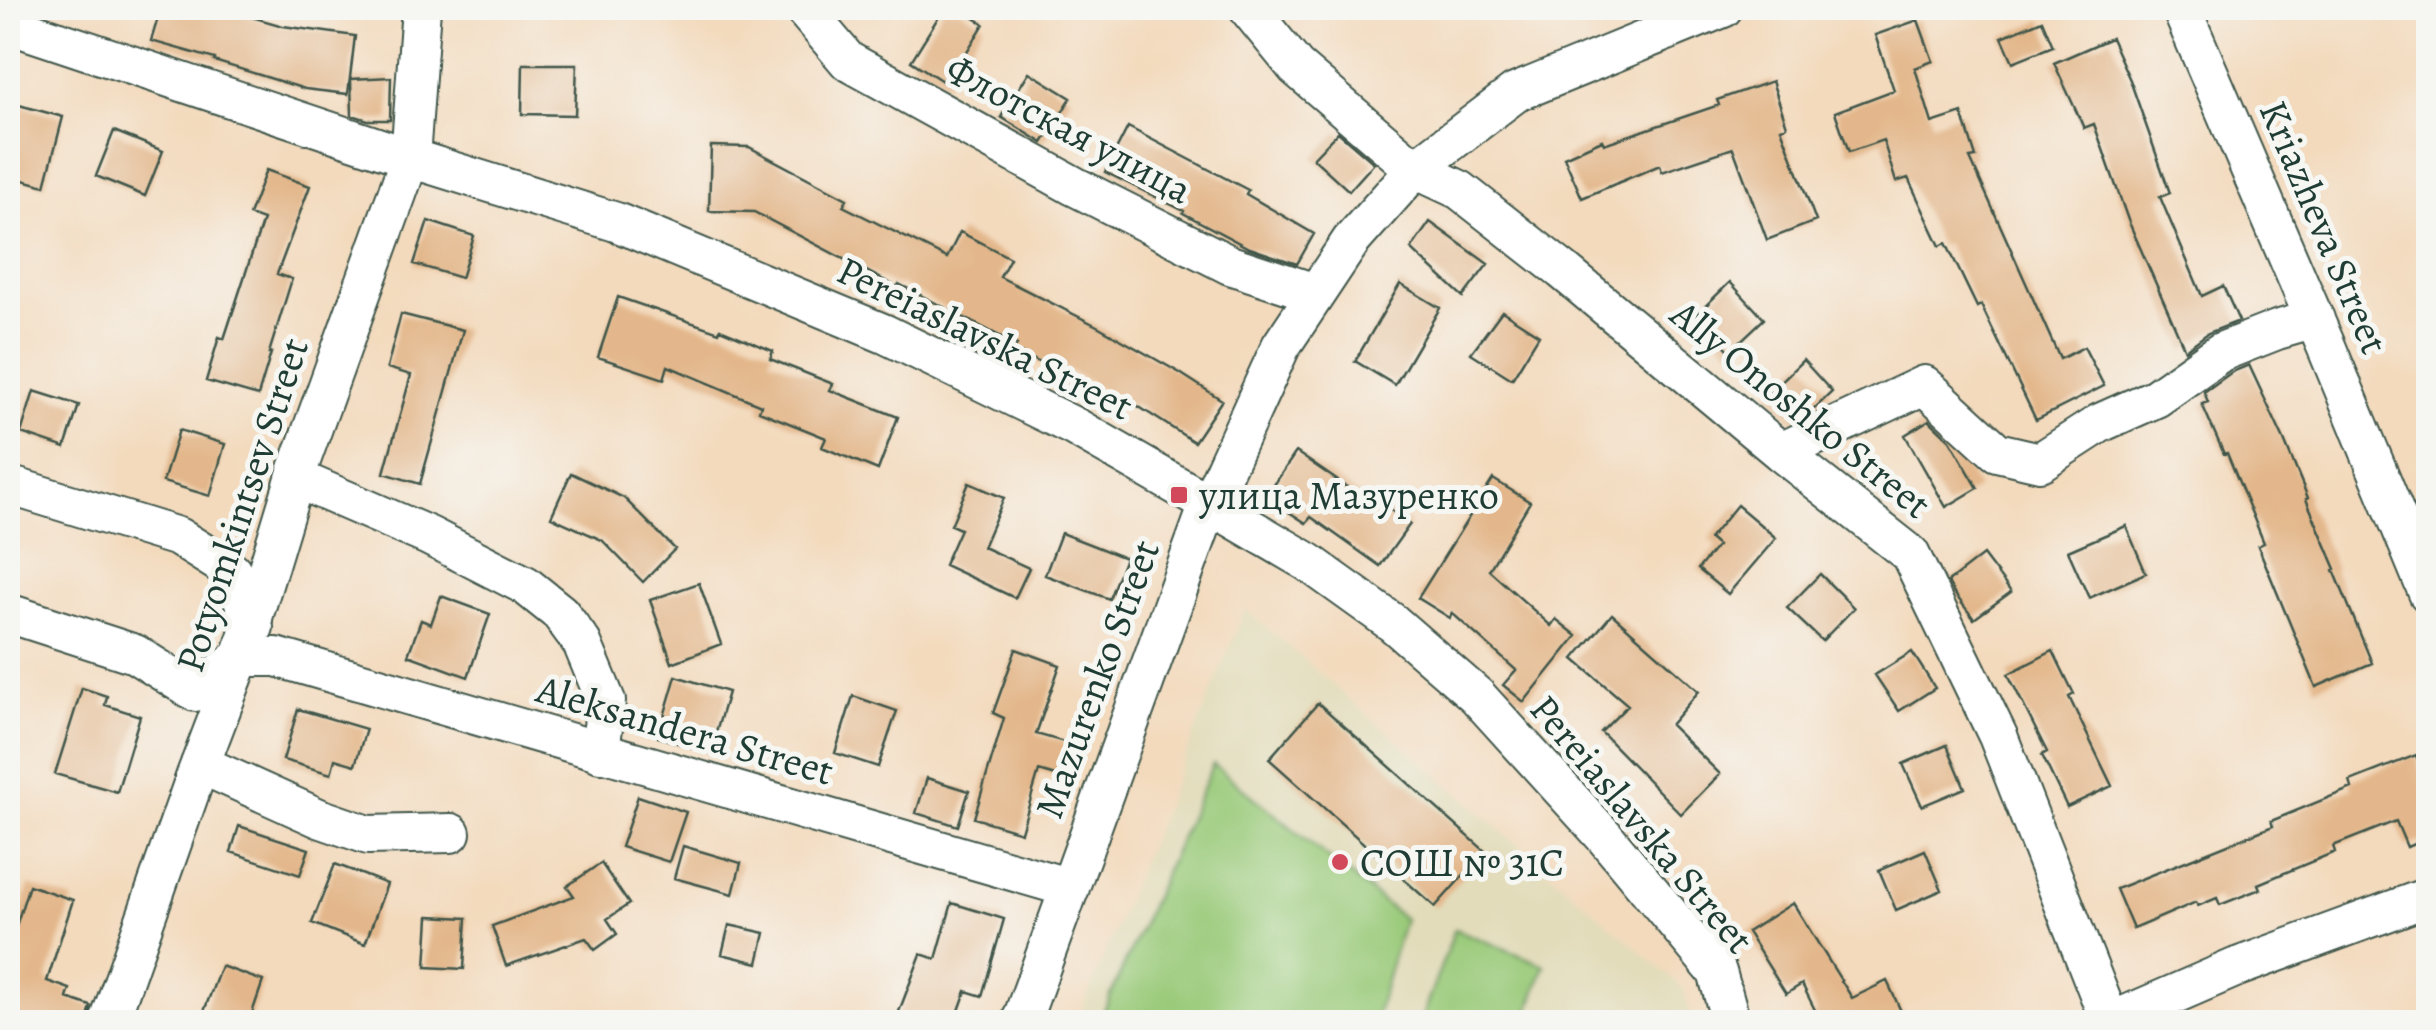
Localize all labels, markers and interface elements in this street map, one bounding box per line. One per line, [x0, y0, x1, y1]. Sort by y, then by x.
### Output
street label: Флотская улица [936, 41, 1202, 217]
street label: Kriazheva Street [2246, 92, 2402, 362]
street label: Pereiaslavska Street [828, 243, 1142, 433]
street label: Ally Onoshko Street [1659, 286, 1943, 531]
street label: Potyomkintsev Street [162, 331, 322, 679]
place label: улица Мазуренко [1198, 468, 1499, 523]
marker: улица Мазуренко [1168, 484, 1190, 506]
street label: Mazurenko Street [1021, 532, 1173, 826]
street label: Aleksandera Street [529, 661, 840, 799]
street label: Pereiaslavska Street [1517, 683, 1767, 965]
place label: СОШ № 31С [1360, 835, 1564, 890]
marker: СОШ № 31С [1329, 851, 1351, 873]

